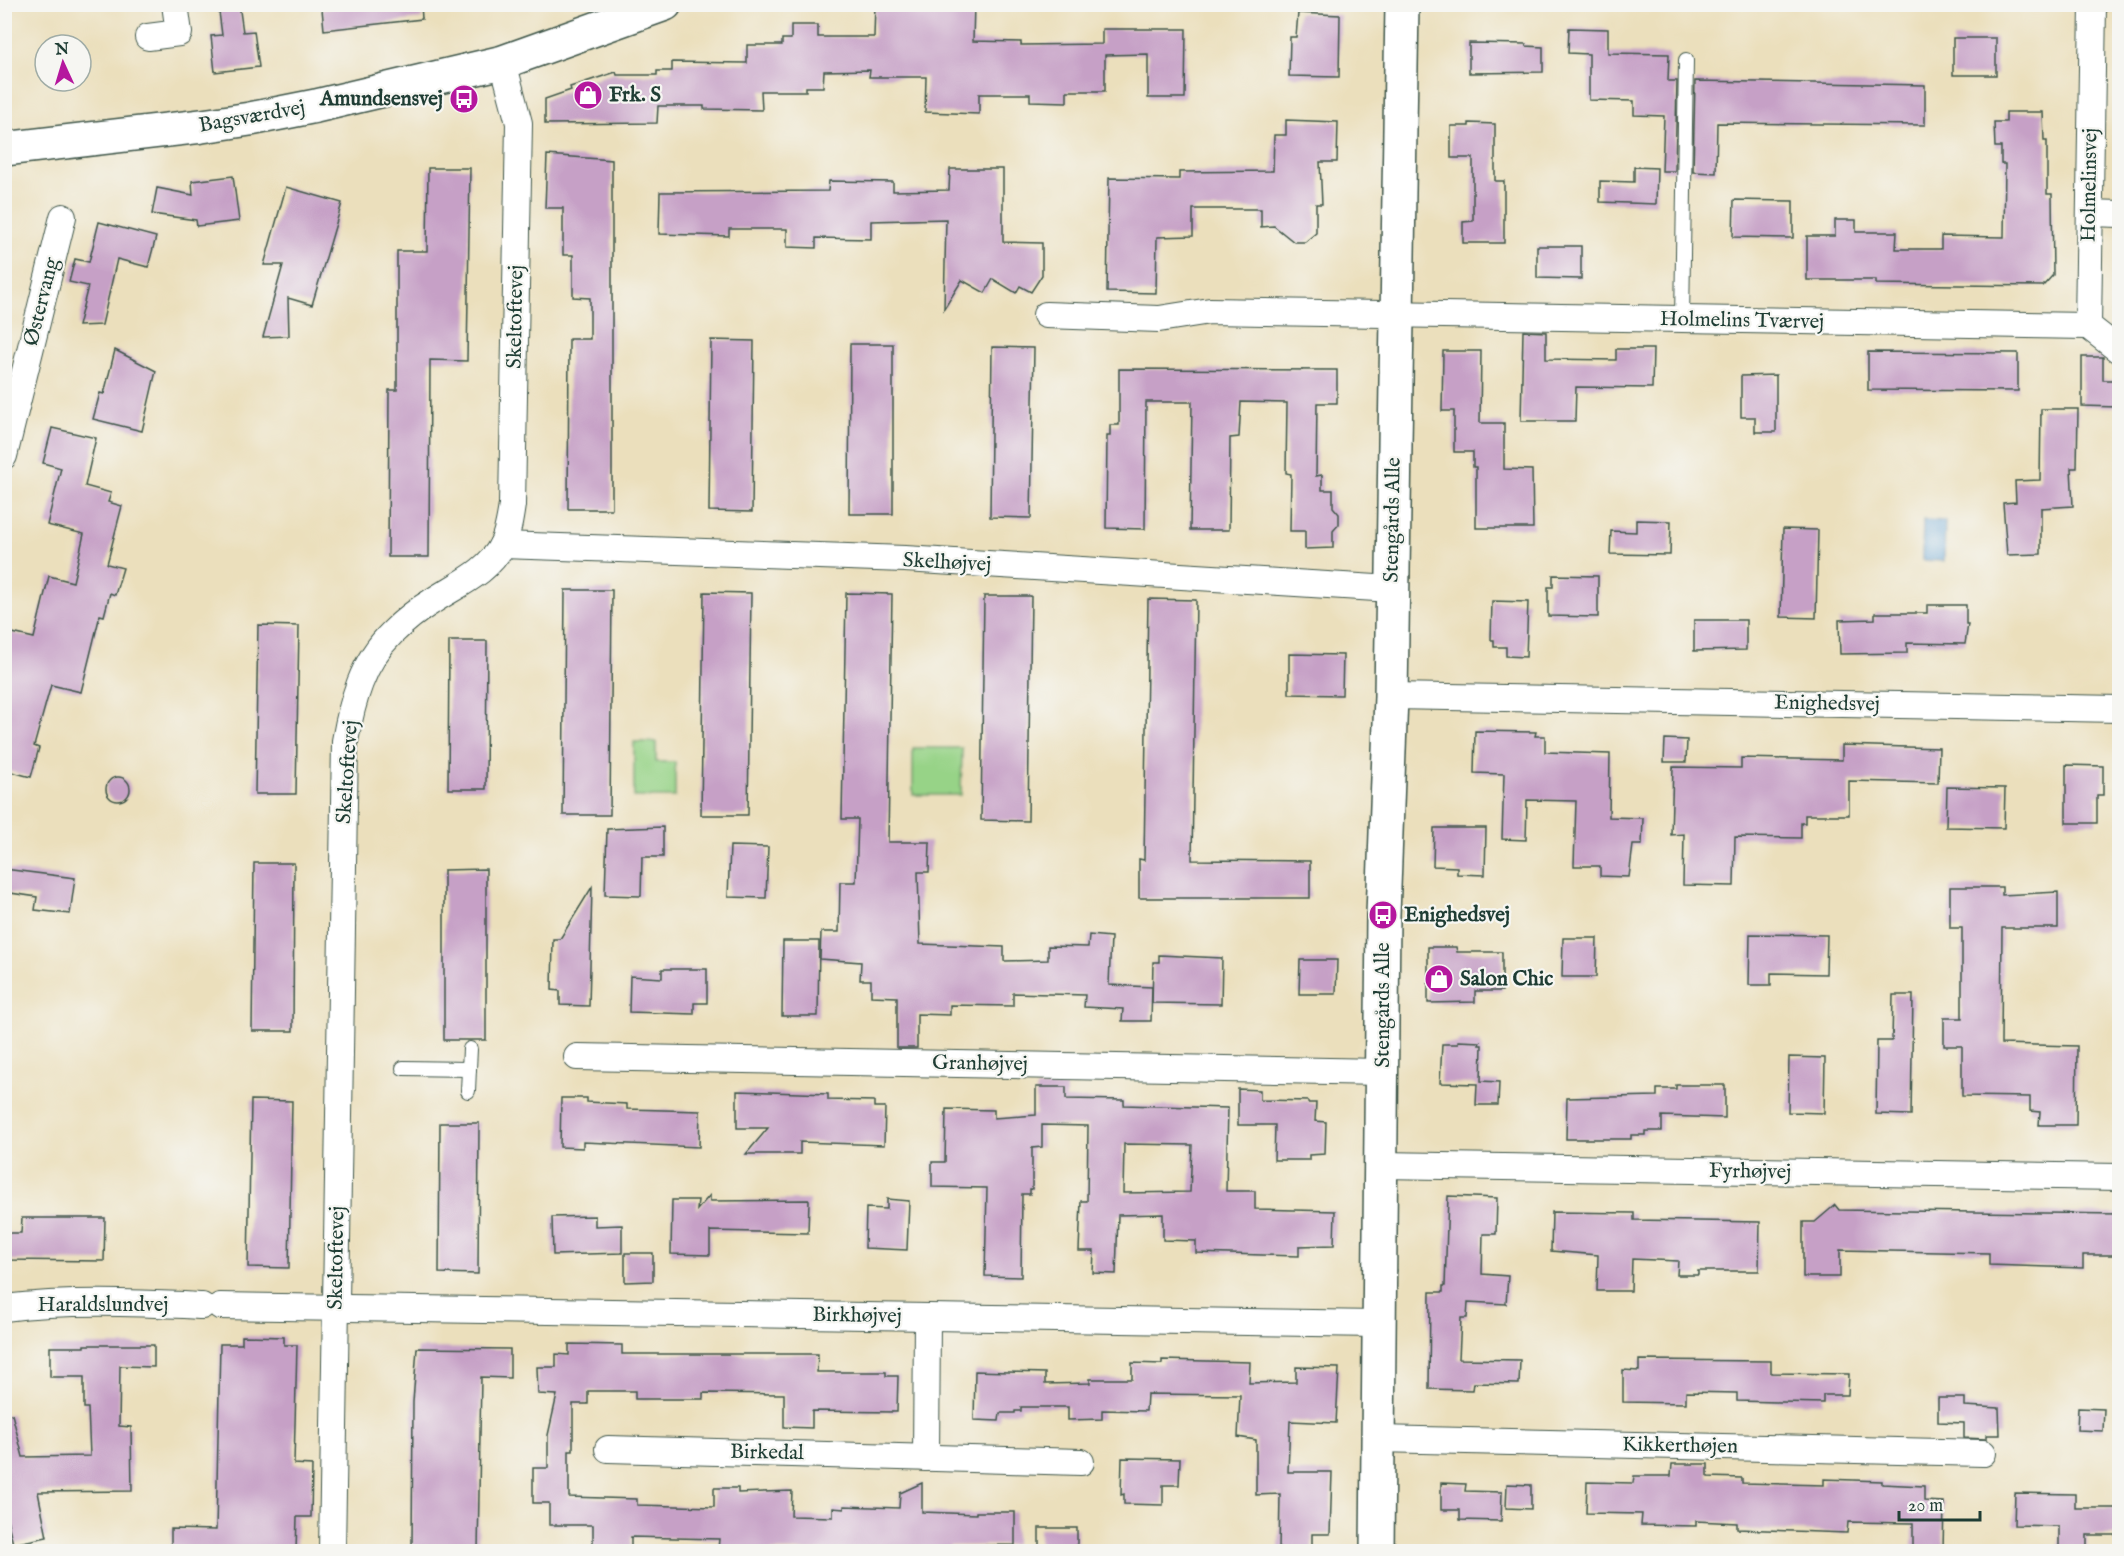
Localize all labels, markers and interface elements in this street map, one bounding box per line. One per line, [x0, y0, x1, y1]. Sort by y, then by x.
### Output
north arrow [33, 33, 93, 93]
text: N [53, 40, 70, 61]
shop icon: Frk. S [572, 79, 604, 111]
place label: Frk. S [609, 82, 661, 109]
bus stop icon: Amundsensvej [448, 83, 480, 115]
place label: Amundsensvej [319, 86, 443, 113]
street label: Bagsværdvej [197, 94, 307, 140]
street label: Holmelinsvej [2076, 128, 2104, 242]
street label: Østervang [18, 254, 66, 349]
street label: Skeltoftevej [502, 265, 530, 369]
street label: Holmelins Tværvej [1660, 306, 1824, 336]
street label: Stengårds Alle [1378, 457, 1408, 583]
street label: Skelhøjvej [902, 547, 992, 579]
street label: Enighedsvej [1774, 690, 1880, 718]
street label: Skeltoftevej [331, 719, 365, 825]
bus stop icon: Enighedsvej [1367, 899, 1399, 931]
place label: Enighedsvej [1404, 902, 1510, 929]
street label: Stengårds Alle [1370, 942, 1397, 1068]
shop icon: Salon Chic [1423, 963, 1455, 995]
place label: Salon Chic [1460, 966, 1553, 993]
street label: Granhøjvej [932, 1050, 1028, 1078]
street label: Fyrhøjvej [1709, 1158, 1791, 1186]
street label: Skeltoftevej [323, 1206, 351, 1310]
street label: Haraldslundvej [38, 1292, 168, 1319]
street label: Birkhøjvej [812, 1302, 902, 1330]
street label: Kikkerthøjen [1622, 1431, 1738, 1461]
street label: Birkedal [730, 1439, 804, 1467]
scale bar [1899, 1484, 1980, 1522]
text: 20 m [1908, 1495, 1943, 1518]

